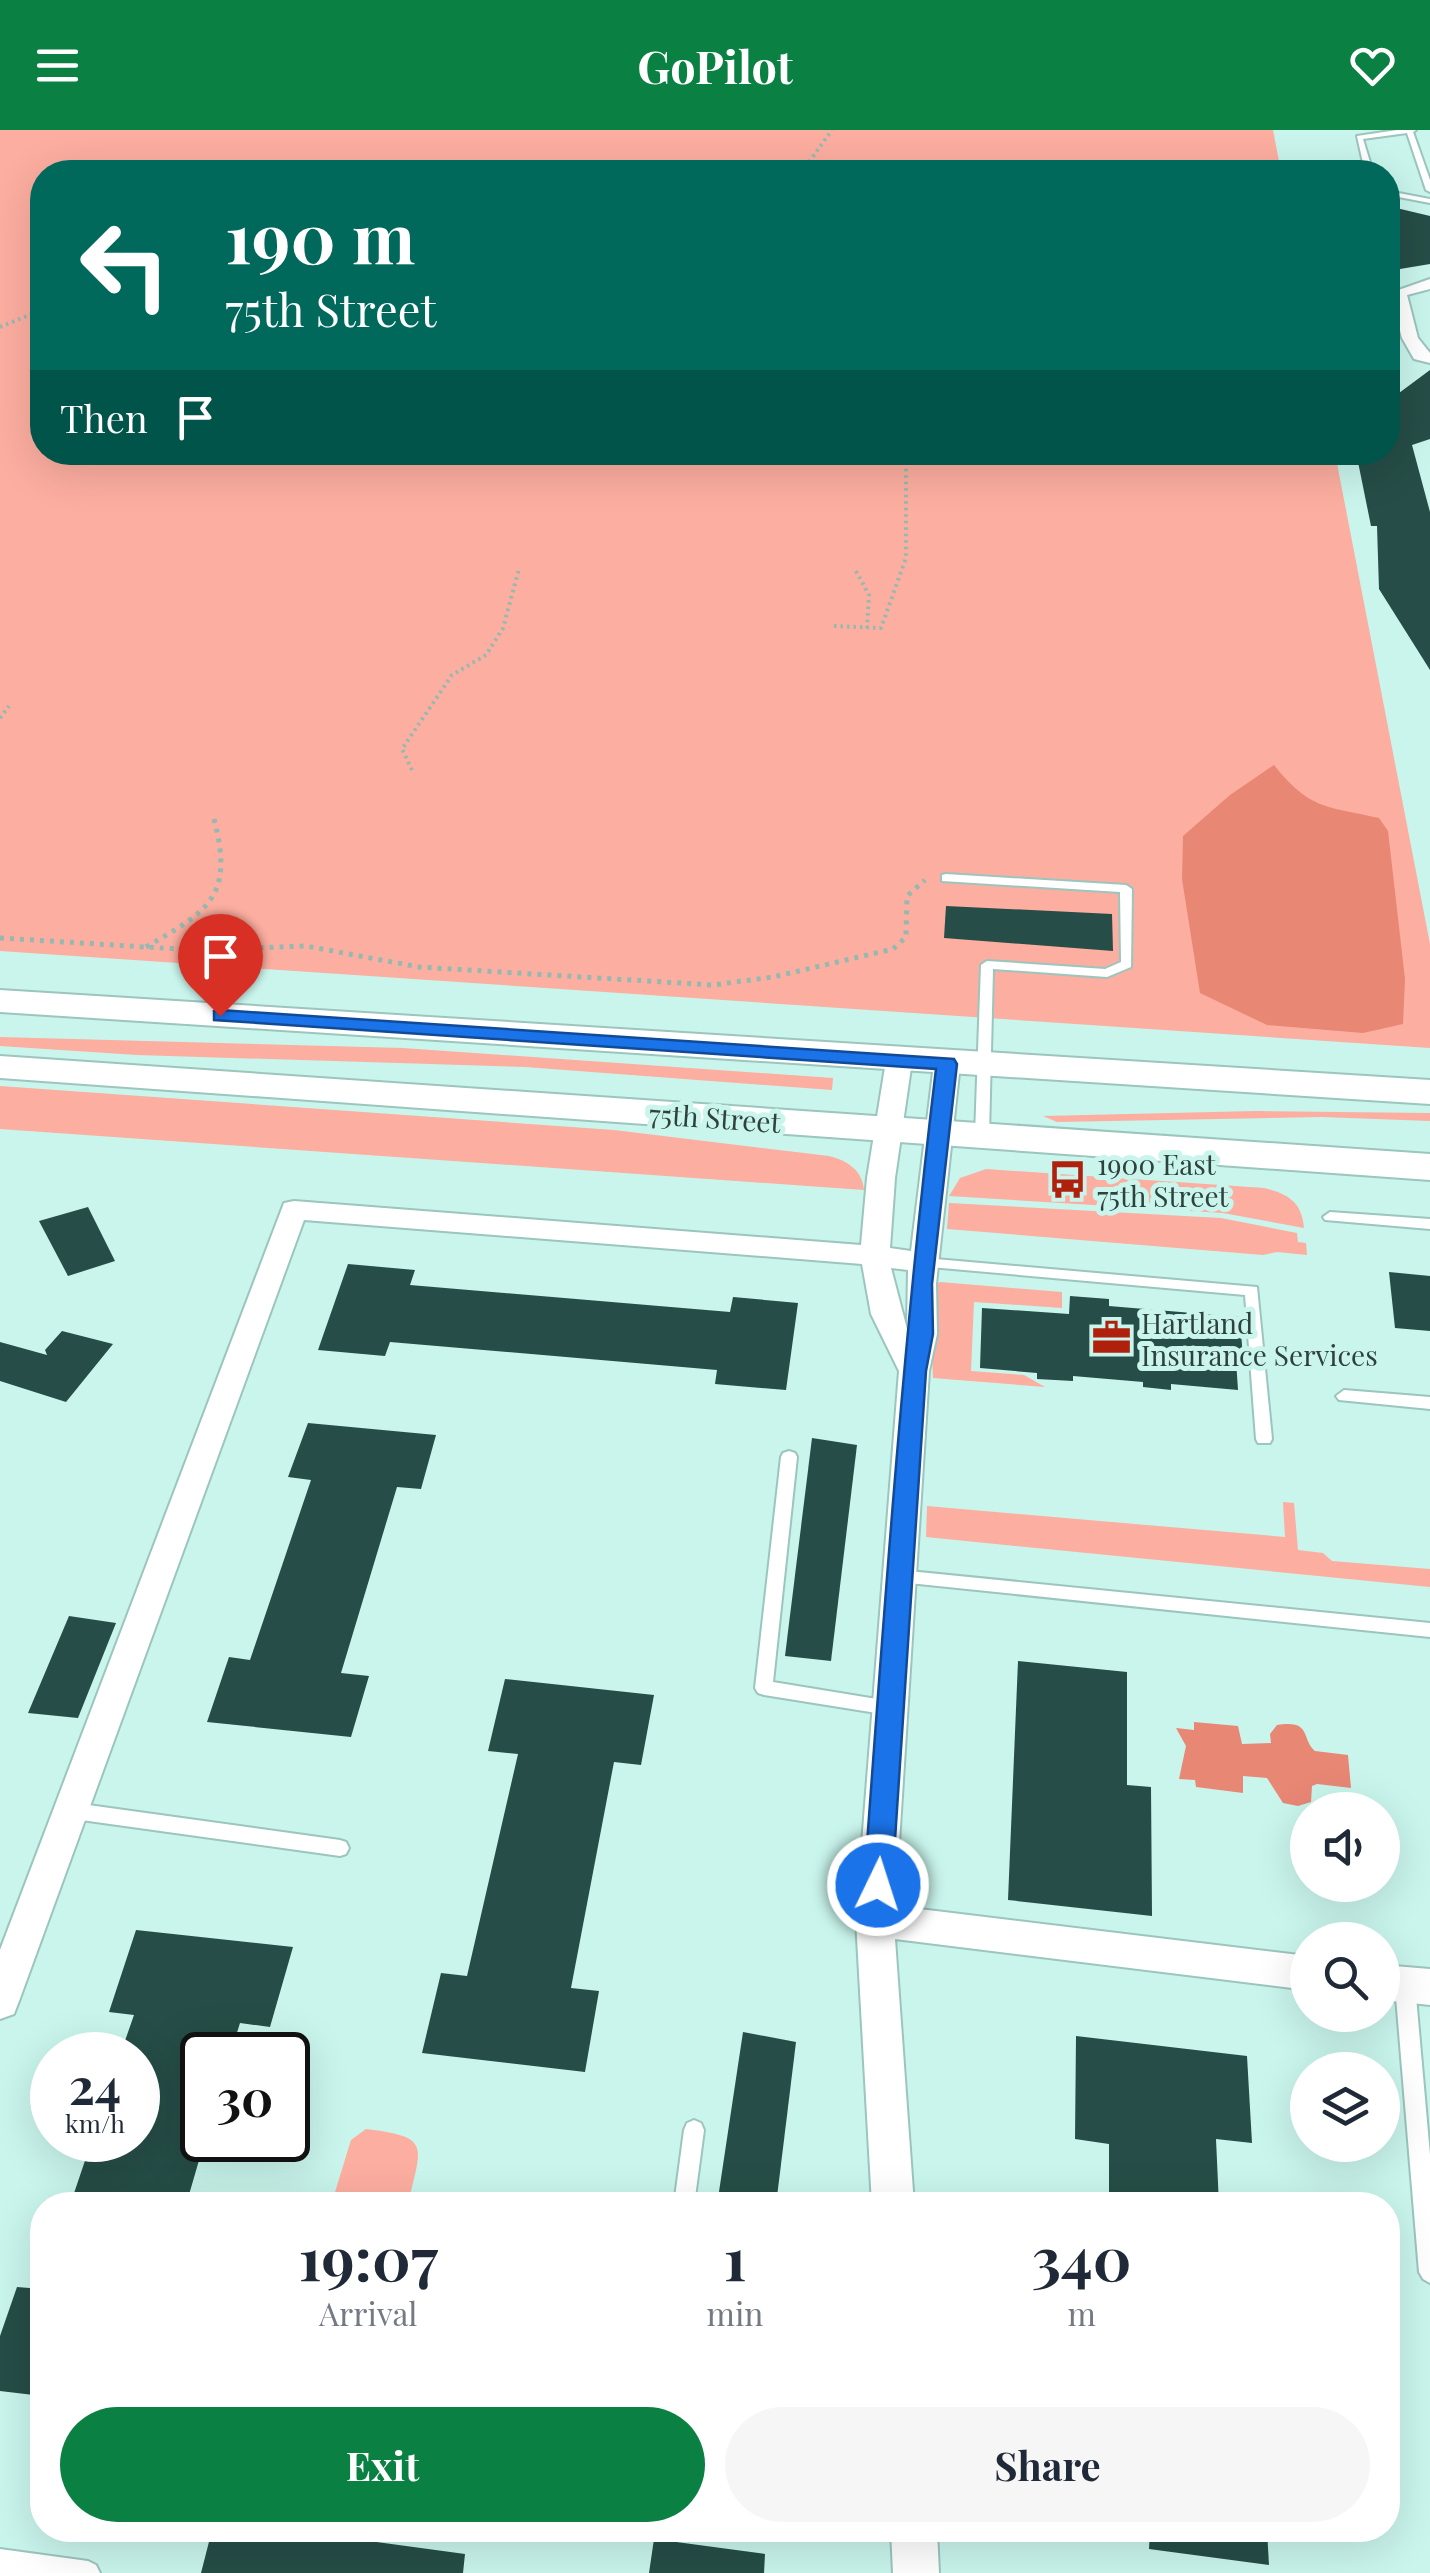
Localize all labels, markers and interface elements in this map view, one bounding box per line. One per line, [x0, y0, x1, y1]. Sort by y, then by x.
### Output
text: GoPilot [637, 35, 793, 95]
icon: menu [30, 38, 85, 93]
icon: heart [1345, 38, 1400, 93]
text: 190 m [225, 188, 415, 282]
icon: left [60, 200, 190, 330]
text: 75th Street [225, 278, 436, 338]
icon: arrive [168, 390, 223, 445]
text: Then [60, 392, 148, 443]
pin [178, 914, 263, 1017]
icon: arrive [193, 929, 248, 984]
street label: 75th Street [648, 1094, 783, 1140]
place label: 1900 East 75th Street [1097, 1145, 1230, 1214]
bus stop icon: 1900 East 75th Street [1046, 1158, 1088, 1200]
place label: Hartland Insurance Services [1141, 1304, 1378, 1373]
office icon: Hartland Insurance Services [1090, 1317, 1132, 1359]
map controls [1290, 1792, 1400, 2162]
button: sound [1290, 1792, 1400, 1902]
position arrow [826, 1833, 930, 1937]
button: search [1290, 1922, 1400, 2032]
speed limit sign: 30 [180, 2032, 310, 2162]
text: 24 [69, 2051, 121, 2118]
button: layers [1290, 2052, 1400, 2162]
text: km/h [65, 2106, 125, 2139]
text: 19:07 [298, 2216, 438, 2296]
text: 1 [723, 2216, 746, 2296]
text: 340 [1032, 2216, 1132, 2296]
text: Arrival [319, 2291, 418, 2334]
text: min [706, 2291, 763, 2334]
text: m [1067, 2291, 1096, 2334]
button: Exit [60, 2407, 705, 2522]
button: Share [725, 2407, 1370, 2522]

